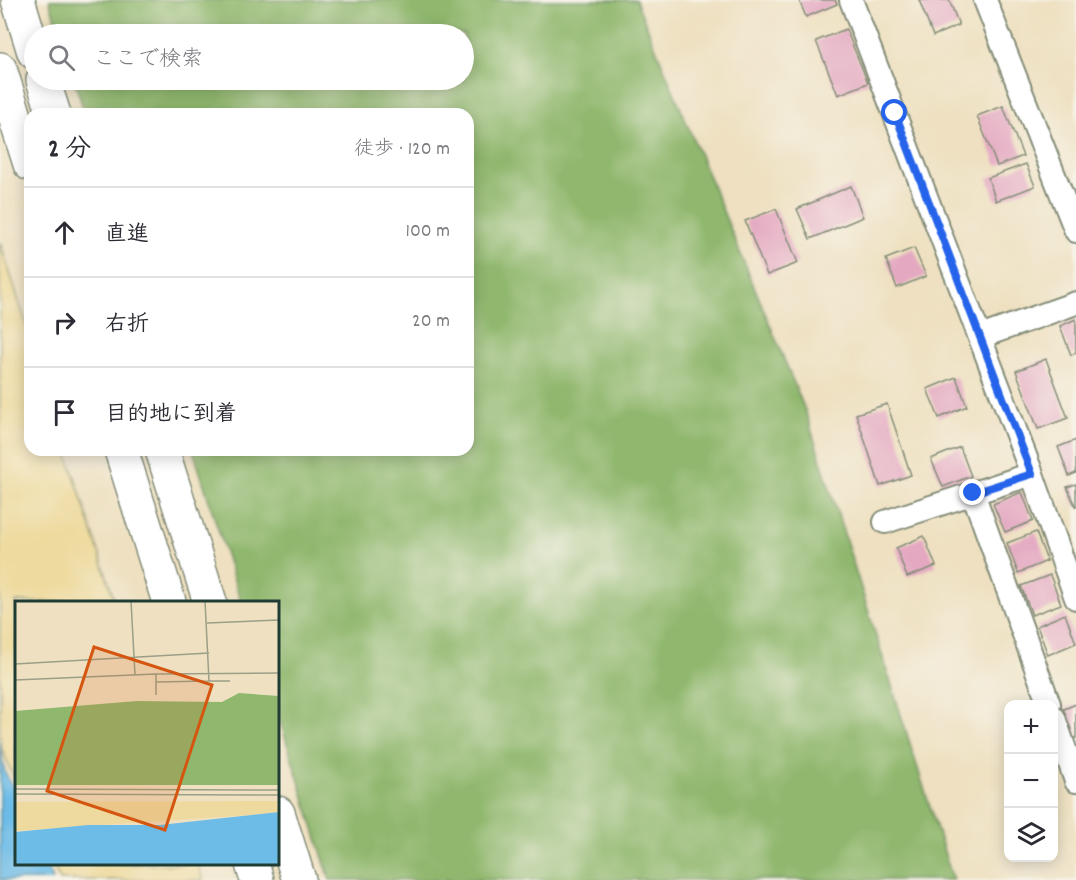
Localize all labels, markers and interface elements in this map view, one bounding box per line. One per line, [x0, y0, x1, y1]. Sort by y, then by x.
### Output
search box [24, 24, 474, 90]
icon: search [45, 41, 78, 74]
text: ここで検索 [93, 45, 203, 76]
route start [881, 99, 907, 125]
text: 2 分 [48, 132, 91, 169]
text: 徒歩 · 120 m [354, 136, 450, 164]
icon: ahead [48, 216, 81, 249]
text: 100 m [406, 218, 450, 246]
text: 直進 [105, 220, 149, 251]
icon: right [48, 306, 81, 339]
text: 20 m [412, 308, 450, 336]
text: 右折 [105, 310, 149, 341]
icon: arrive [48, 396, 81, 429]
text: 目的地に到着 [105, 400, 237, 431]
route end [959, 479, 985, 505]
inset map [15, 601, 279, 865]
map controls [1004, 700, 1058, 862]
button: + [1004, 700, 1058, 754]
button: − [1004, 754, 1058, 808]
button: layers [1004, 808, 1058, 862]

